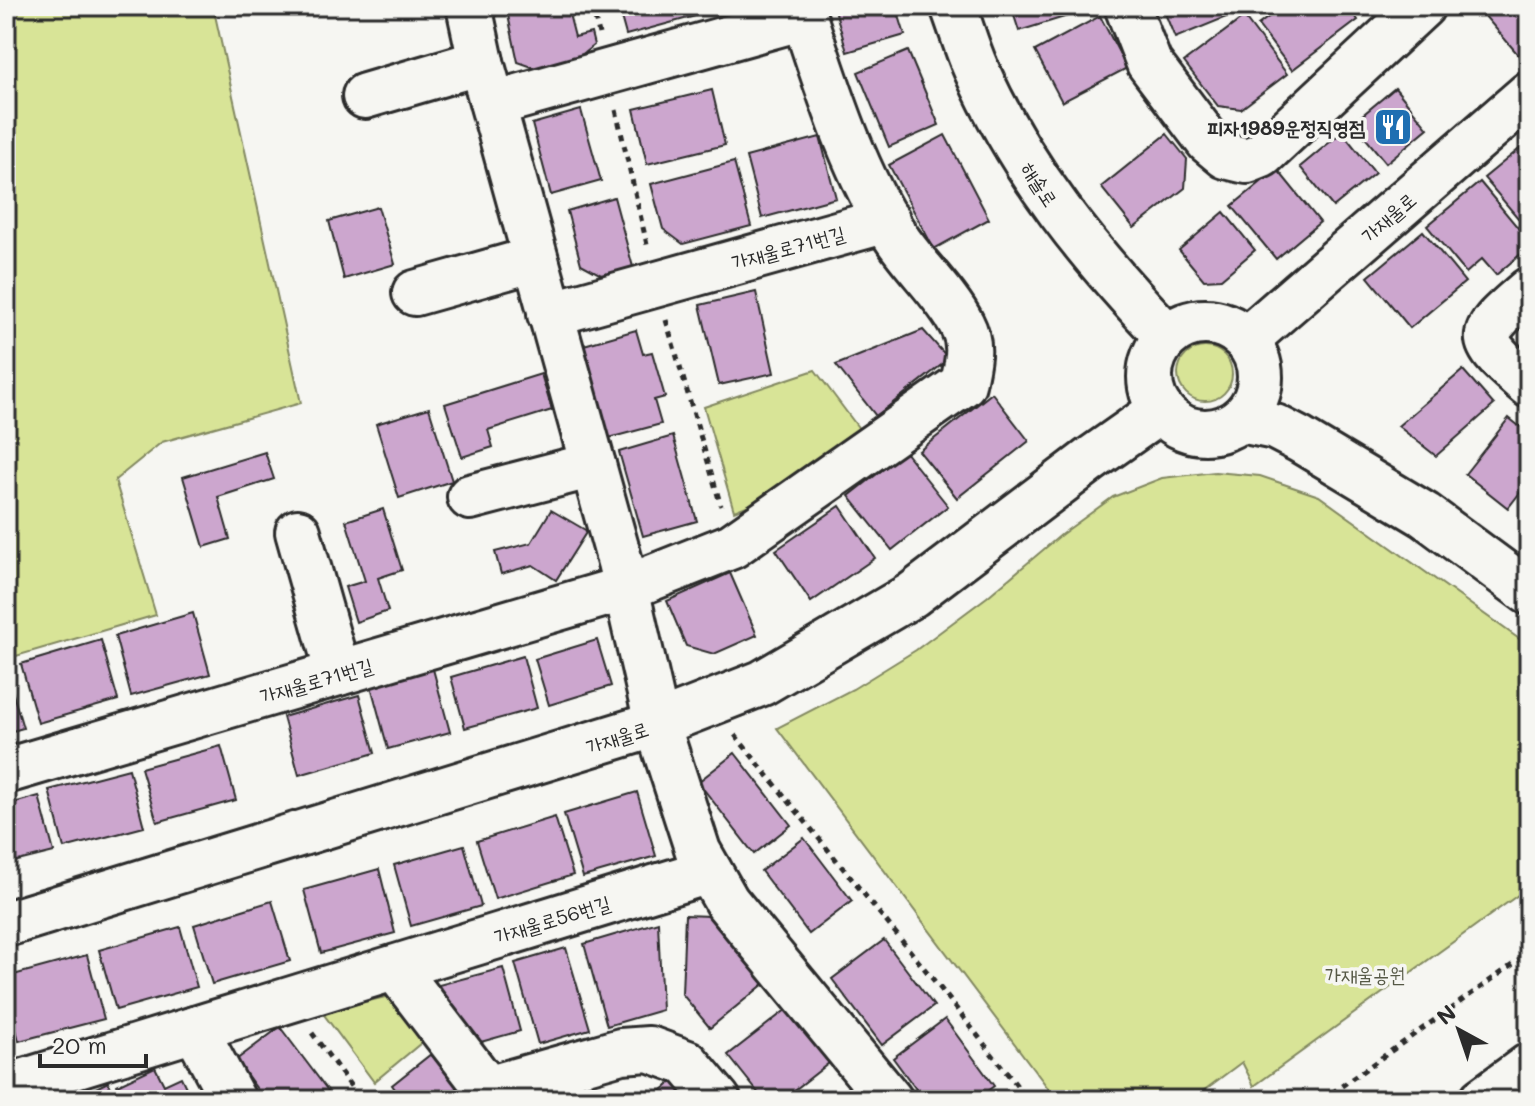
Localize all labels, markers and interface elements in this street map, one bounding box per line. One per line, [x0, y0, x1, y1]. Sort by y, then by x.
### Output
restaurant icon: 피자1989운정직영점 [1372, 106, 1414, 148]
place label: 피자1989운정직영점 [1207, 114, 1365, 140]
street label: 해솔로 [1016, 157, 1064, 211]
street label: 가재울로 [1355, 186, 1421, 248]
street label: 가재울로71번길 [728, 219, 848, 275]
street label: 가재울로71번길 [256, 651, 376, 709]
street label: 가재울로 [582, 715, 652, 759]
street label: 가재울로56번길 [491, 889, 613, 949]
park label: 가재울공원 [1325, 961, 1405, 987]
north arrow [1419, 990, 1499, 1070]
text: N [1430, 998, 1462, 1031]
scale bar [40, 1018, 146, 1068]
text: 20 m [52, 1029, 107, 1060]

